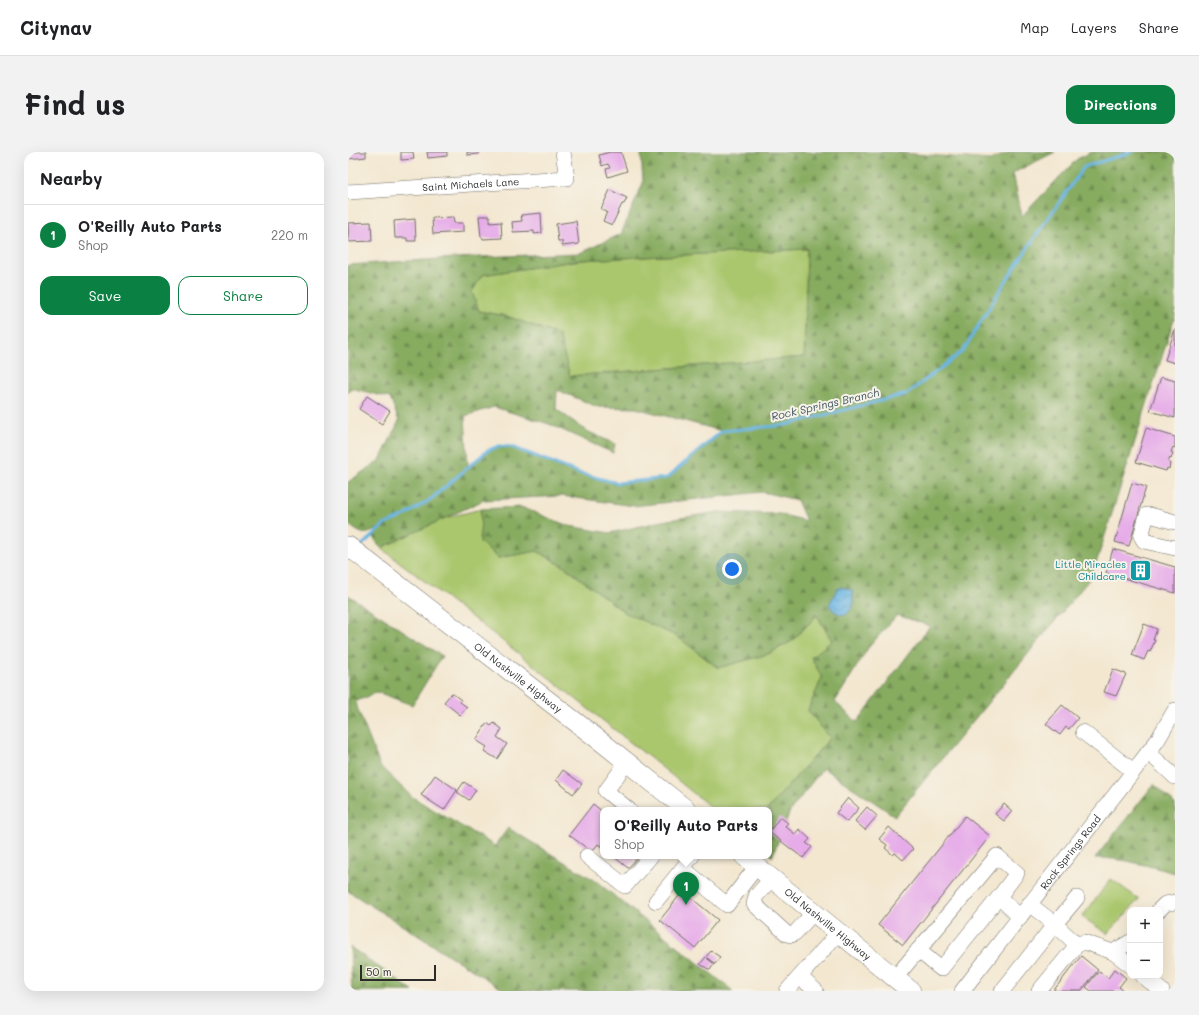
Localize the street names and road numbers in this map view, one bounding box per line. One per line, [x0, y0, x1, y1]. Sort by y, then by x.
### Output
street label: Saint Michaels Lane [422, 174, 520, 194]
street label: Old Nashville Highway [471, 639, 565, 716]
street label: Rock Springs Road [1037, 812, 1104, 892]
street label: Old Nashville Highway [782, 885, 874, 963]

